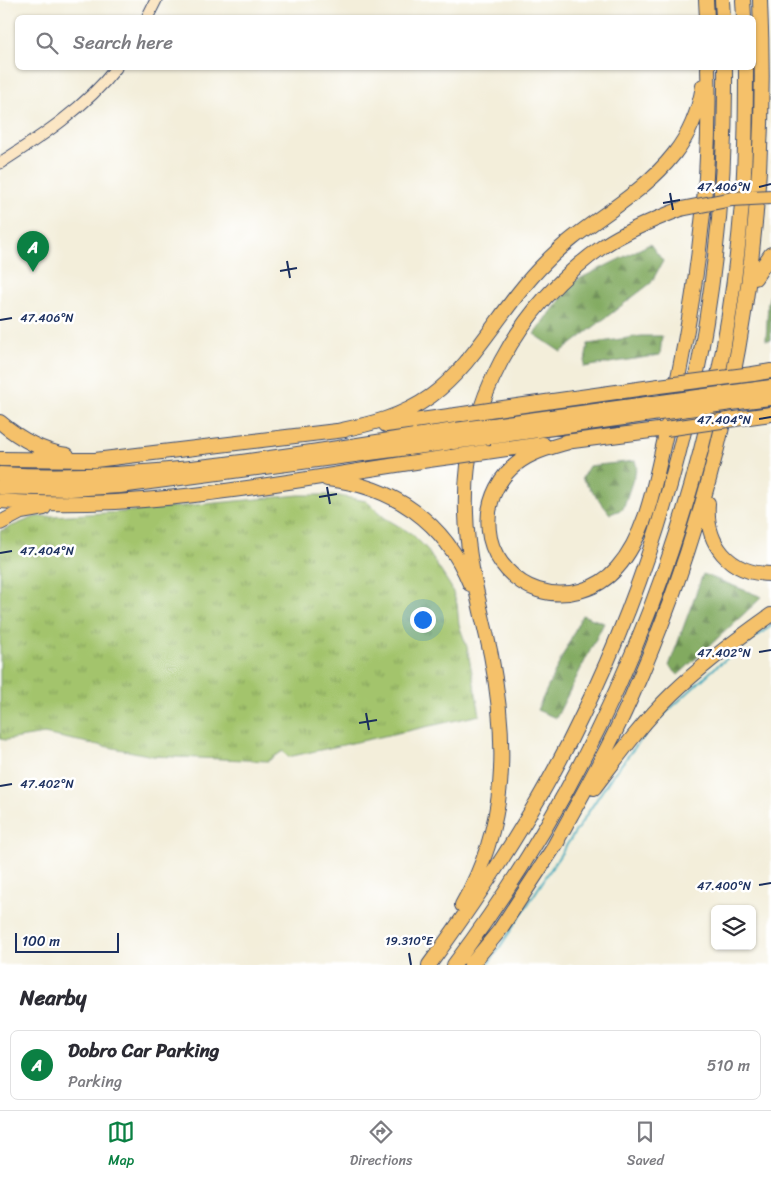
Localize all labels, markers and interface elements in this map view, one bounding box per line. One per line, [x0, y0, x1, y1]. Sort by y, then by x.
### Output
search box [15, 15, 756, 70]
text: Search here [73, 26, 173, 59]
icon: search [33, 29, 61, 57]
text: 47.406°N [697, 176, 751, 198]
pin: A [17, 231, 49, 272]
text: 47.406°N [20, 307, 74, 329]
text: 47.404°N [697, 409, 752, 431]
text: 47.404°N [20, 540, 75, 562]
your location [410, 607, 436, 633]
text: 47.402°N [697, 642, 751, 664]
text: 47.402°N [20, 773, 74, 795]
text: 47.400°N [697, 875, 752, 897]
map controls [711, 905, 756, 950]
button: layers [711, 905, 756, 950]
text: 100 m [22, 929, 60, 954]
scale bar [15, 930, 119, 953]
text: 19.310°E [385, 930, 434, 952]
text: Nearby [20, 979, 86, 1017]
text: Dobro Car Parking [68, 1034, 219, 1067]
text: A [32, 1051, 42, 1080]
text: 510 m [707, 1051, 750, 1080]
text: Parking [68, 1067, 122, 1096]
tab: Map [107, 1118, 135, 1173]
tab: Directions [350, 1118, 412, 1173]
tab: Saved [627, 1118, 664, 1173]

